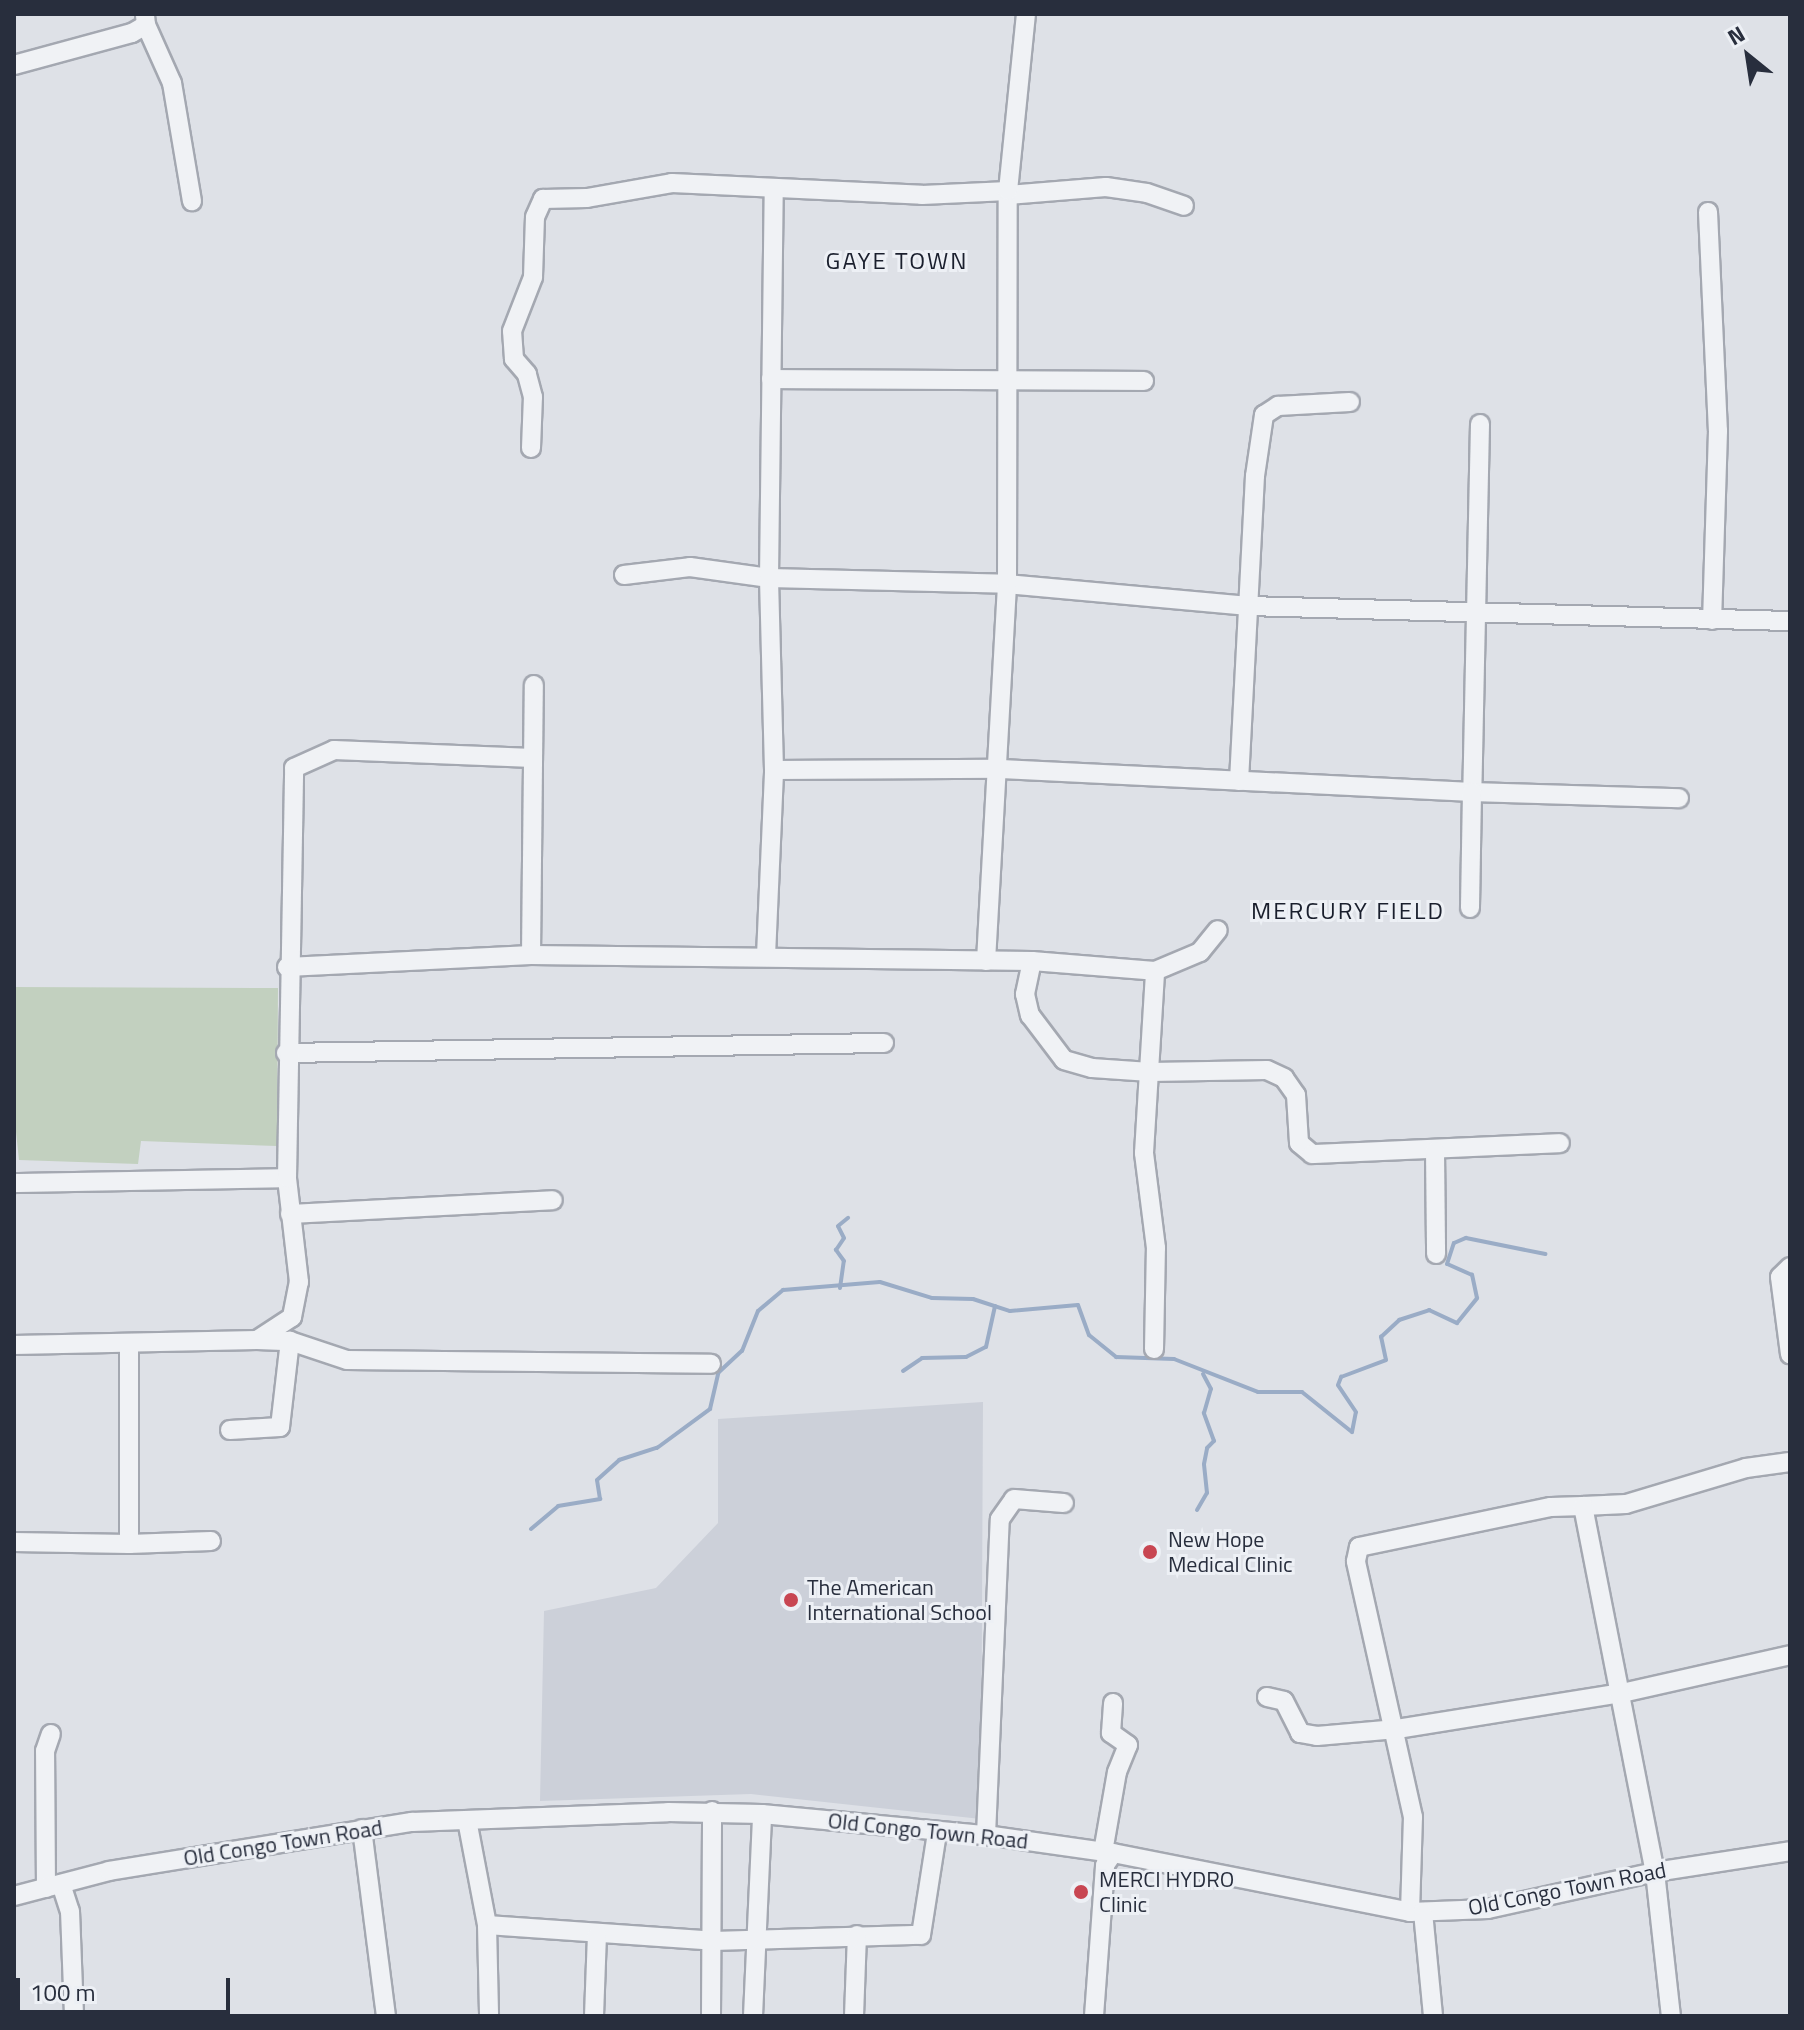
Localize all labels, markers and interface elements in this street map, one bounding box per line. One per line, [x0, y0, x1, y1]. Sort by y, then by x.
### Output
north arrow [1708, 16, 1788, 96]
text: N [1721, 17, 1751, 54]
district label: GAYE TOWN [826, 247, 968, 275]
district label: MERCURY FIELD [1251, 897, 1445, 925]
place label: New Hope Medical Clinic [1168, 1526, 1293, 1578]
marker: New Hope Medical Clinic [1139, 1541, 1161, 1563]
place label: The American International School [807, 1574, 992, 1626]
marker: The American International School [782, 1591, 800, 1609]
street label: Old Congo Town Road [827, 1807, 1029, 1855]
street label: Old Congo Town Road [182, 1814, 384, 1872]
street label: Old Congo Town Road [1466, 1857, 1668, 1921]
place label: MERCI HYDRO Clinic [1099, 1866, 1234, 1918]
marker: MERCI HYDRO Clinic [1070, 1881, 1092, 1903]
scale bar [20, 1962, 234, 2012]
text: 100 m [30, 1974, 96, 2010]

